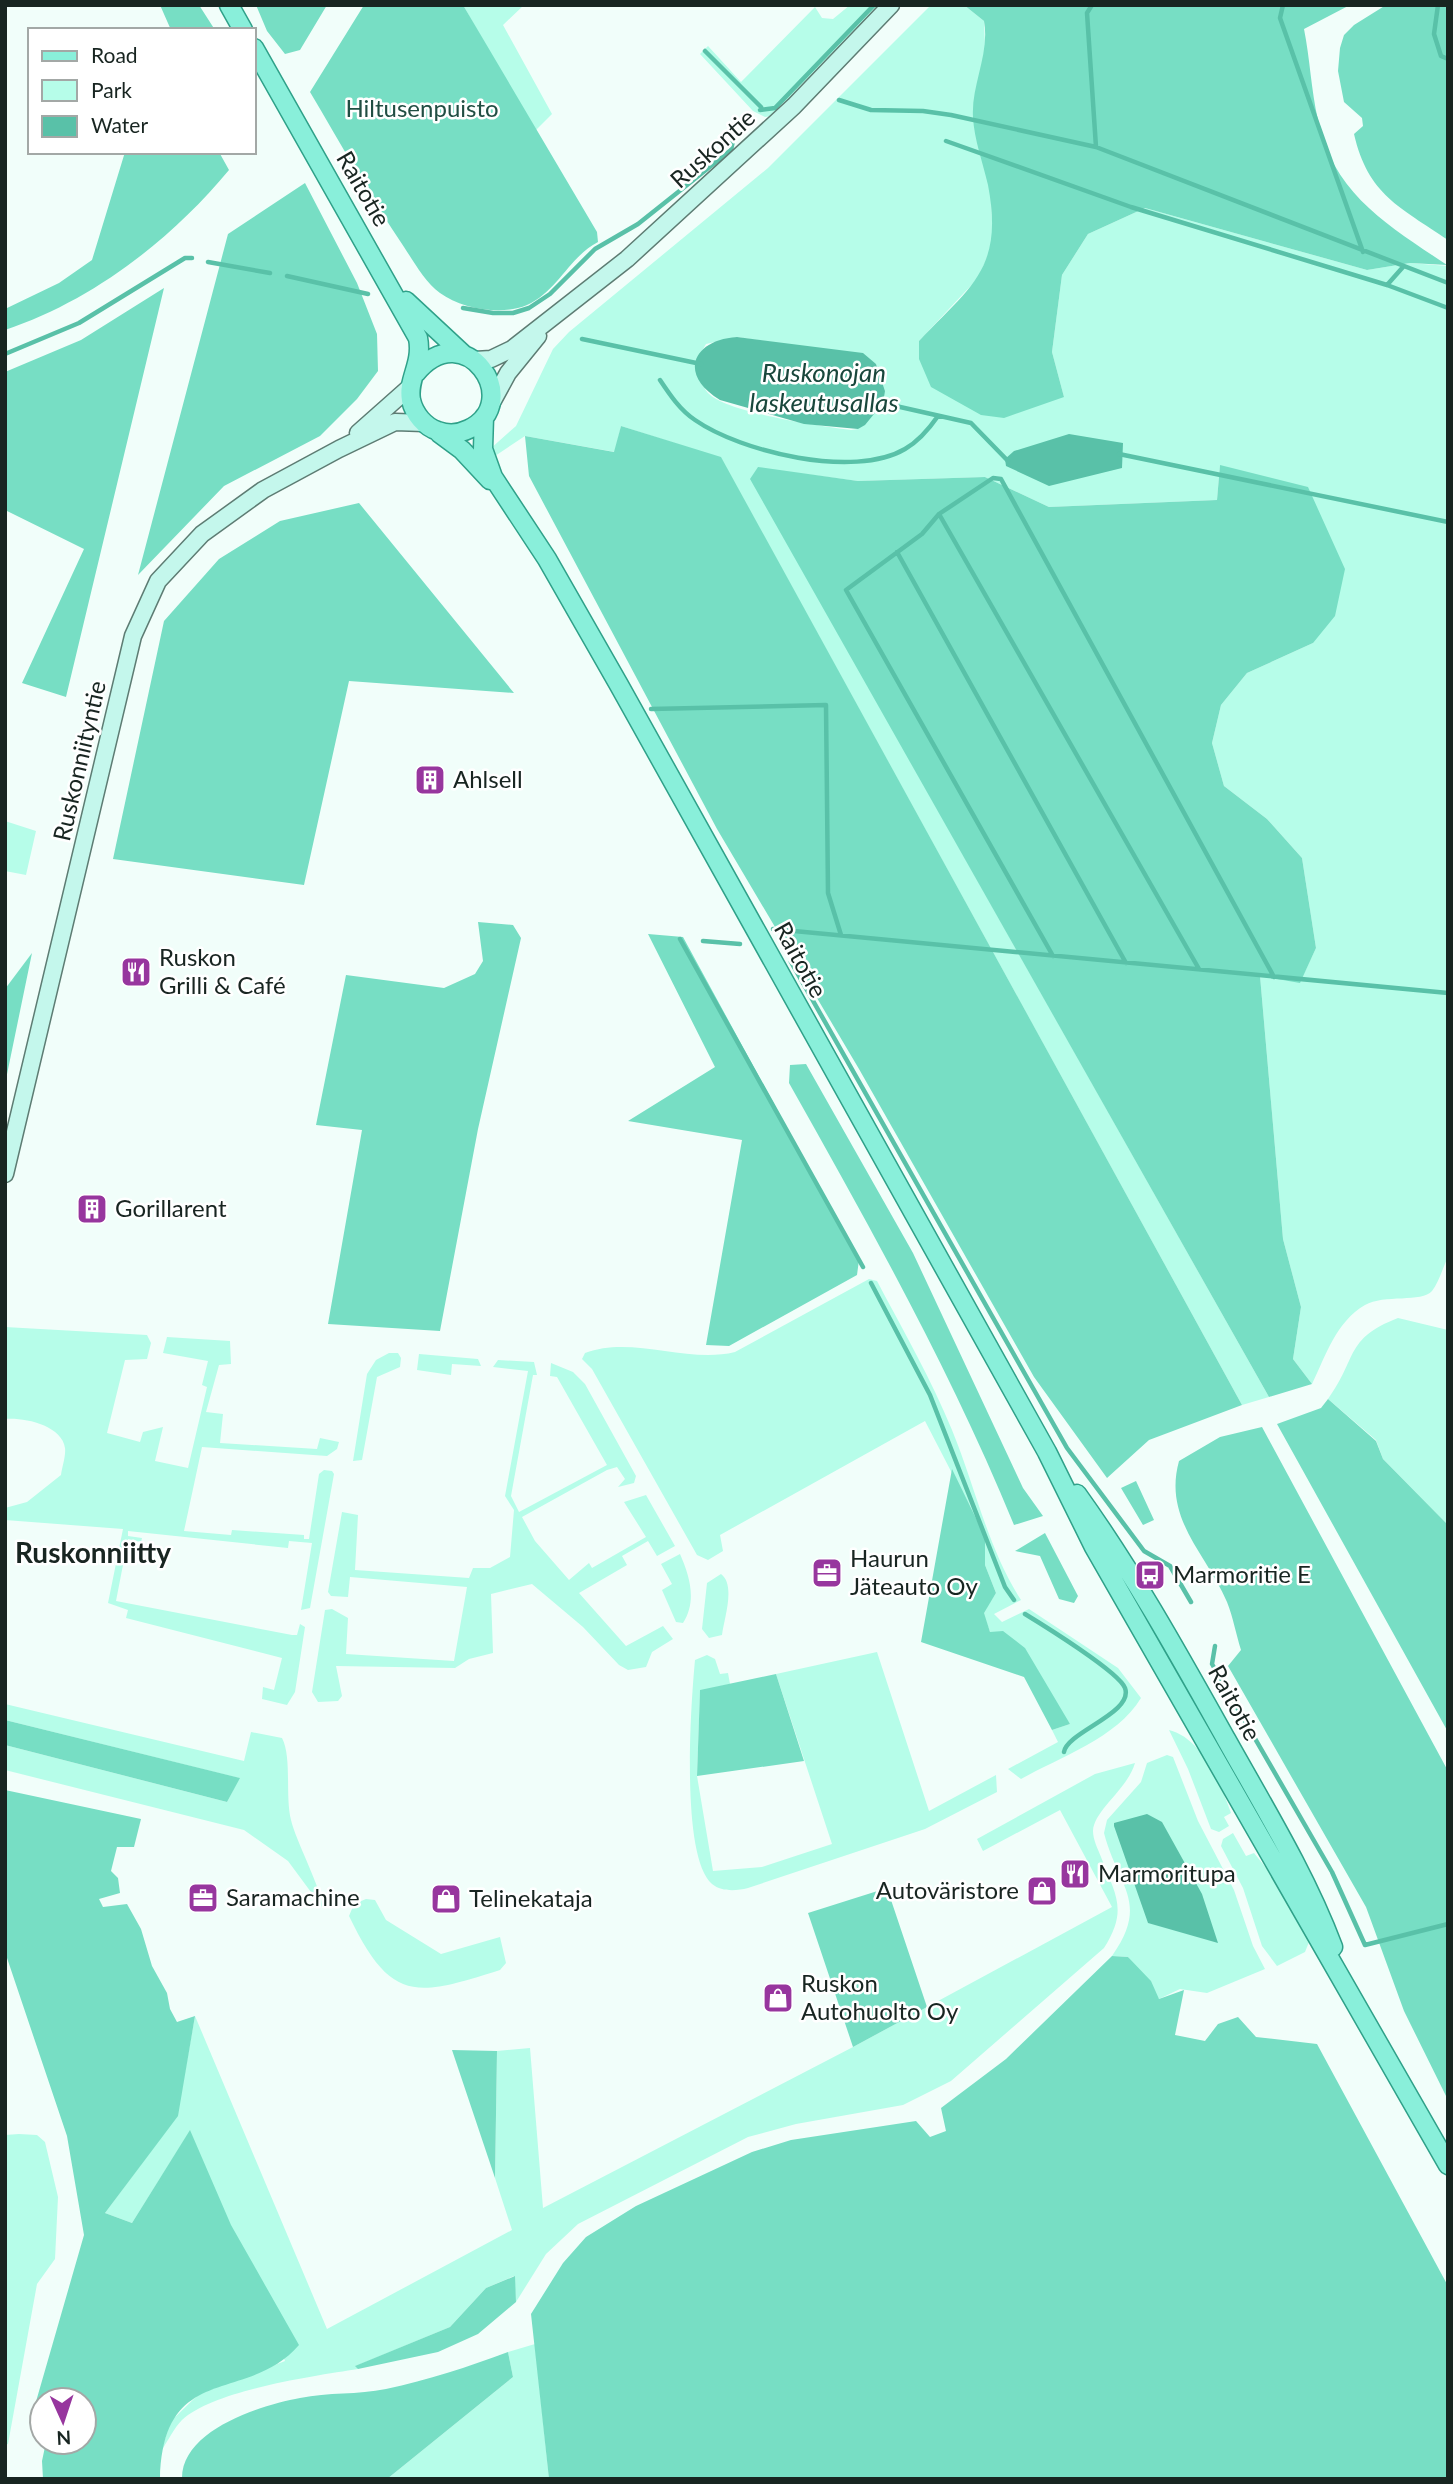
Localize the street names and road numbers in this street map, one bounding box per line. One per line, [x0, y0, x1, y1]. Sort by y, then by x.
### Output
street label: Ruskontie [664, 102, 760, 193]
street label: Raitotie [331, 146, 397, 231]
street label: Ruskonniityntie [46, 678, 111, 844]
street label: Raitotie [769, 916, 834, 1002]
street label: Raitotie [1203, 1659, 1268, 1745]

